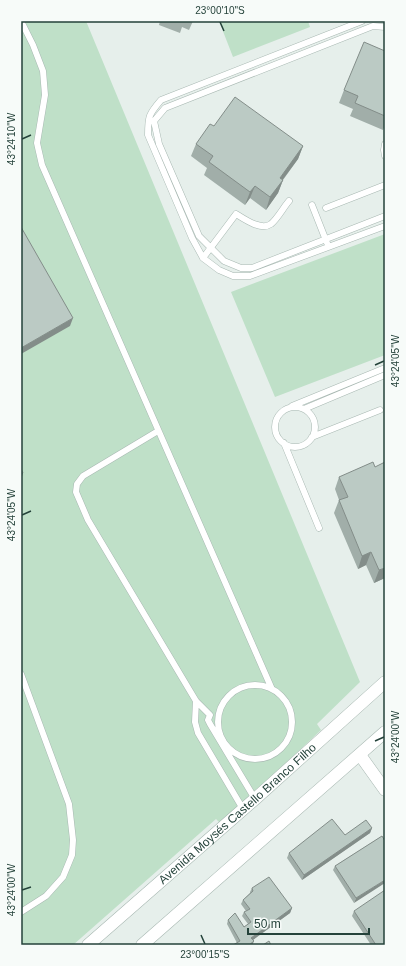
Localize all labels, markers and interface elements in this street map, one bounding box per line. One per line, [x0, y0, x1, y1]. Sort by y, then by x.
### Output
text: 23°00'10"S [195, 5, 245, 16]
text: 43°24'10"W [6, 112, 17, 165]
text: 43°24'05"W [390, 334, 401, 387]
text: 43°24'05"W [6, 488, 17, 541]
text: 43°24'00"W [390, 710, 401, 763]
street label: Avenida Moysés Castello Branco Filho [156, 740, 319, 887]
text: 43°24'00"W [6, 863, 17, 916]
scale bar [248, 910, 369, 936]
text: 50 m [254, 917, 281, 931]
text: 23°00'15"S [180, 949, 230, 960]

